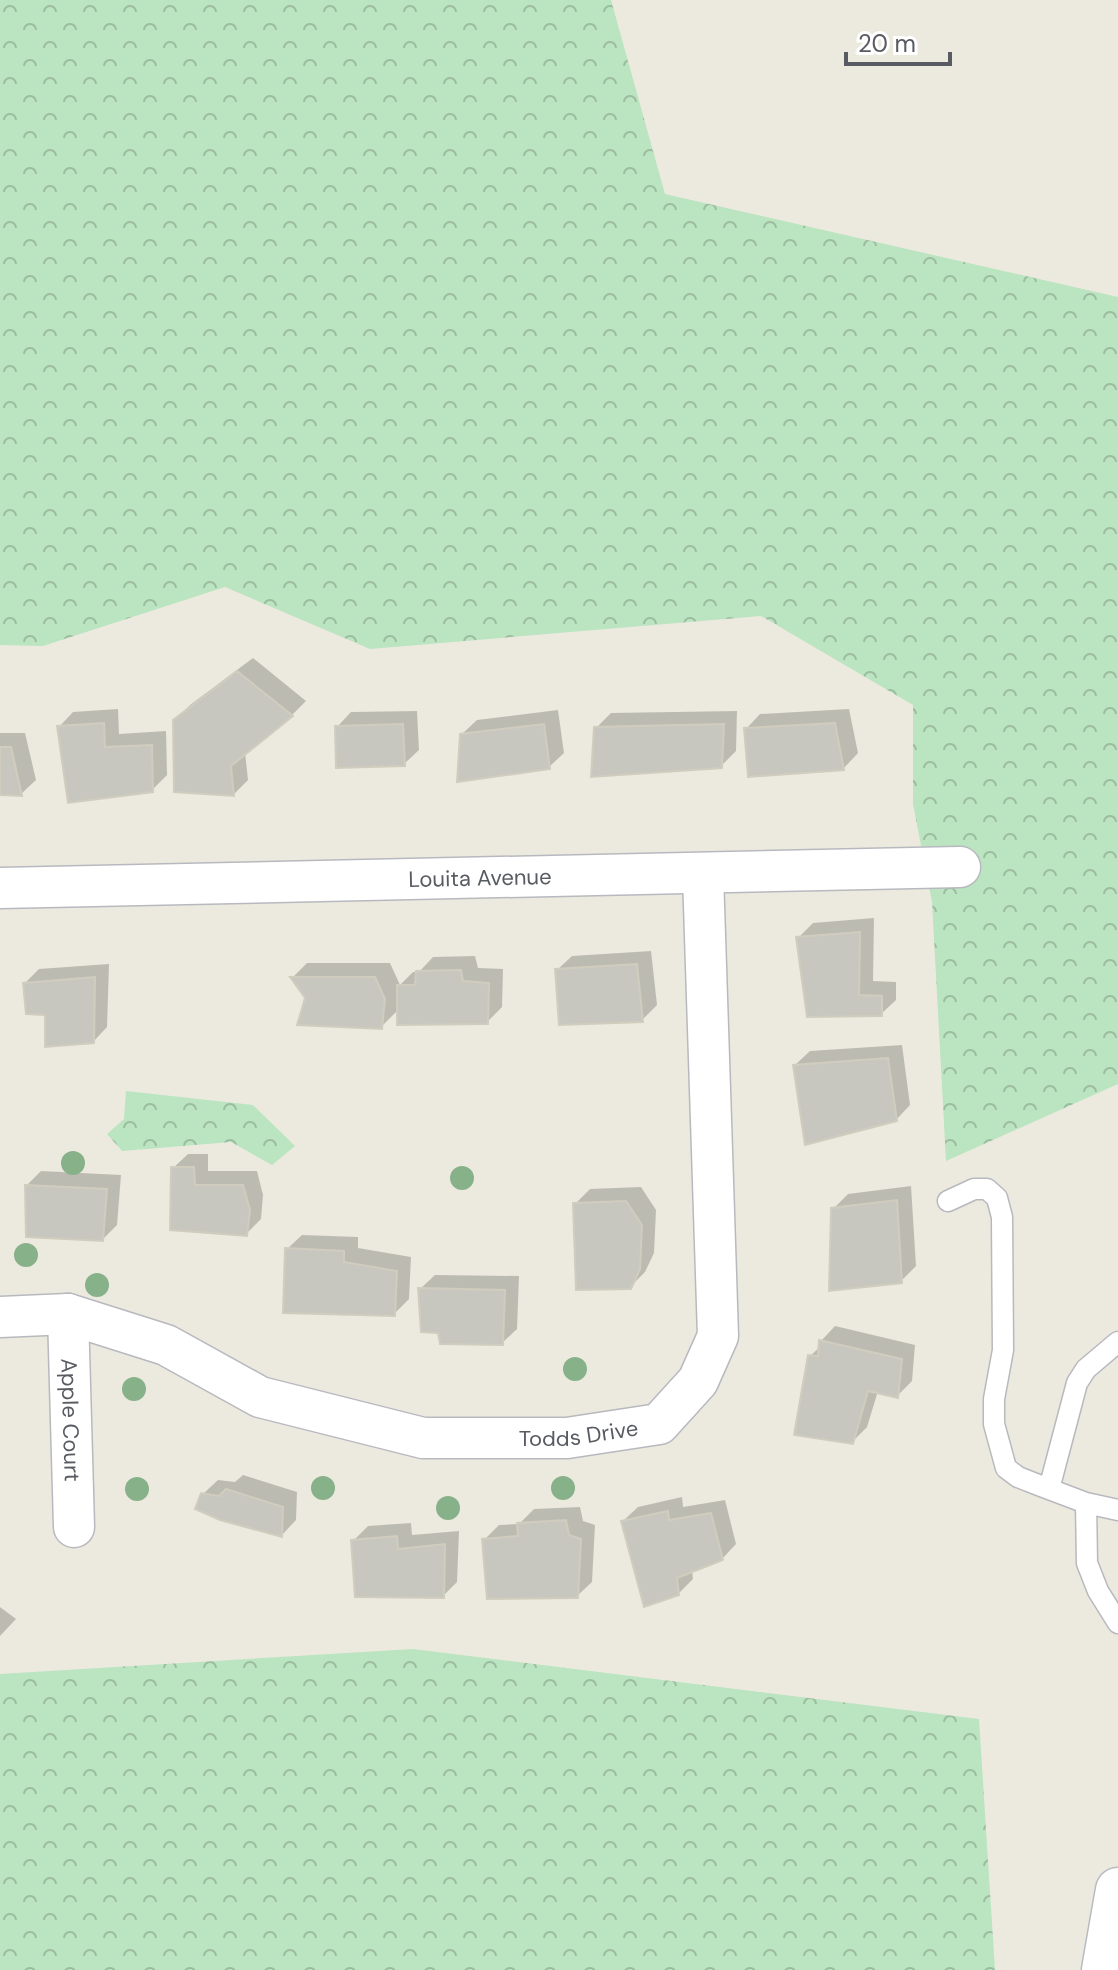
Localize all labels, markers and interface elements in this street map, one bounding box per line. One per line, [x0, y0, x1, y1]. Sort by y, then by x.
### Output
scale bar [846, 16, 950, 66]
text: 20 m [858, 28, 916, 59]
street label: Louita Avenue [408, 862, 552, 894]
street label: Apple Court [54, 1358, 87, 1482]
street label: Todds Drive [519, 1413, 640, 1453]

